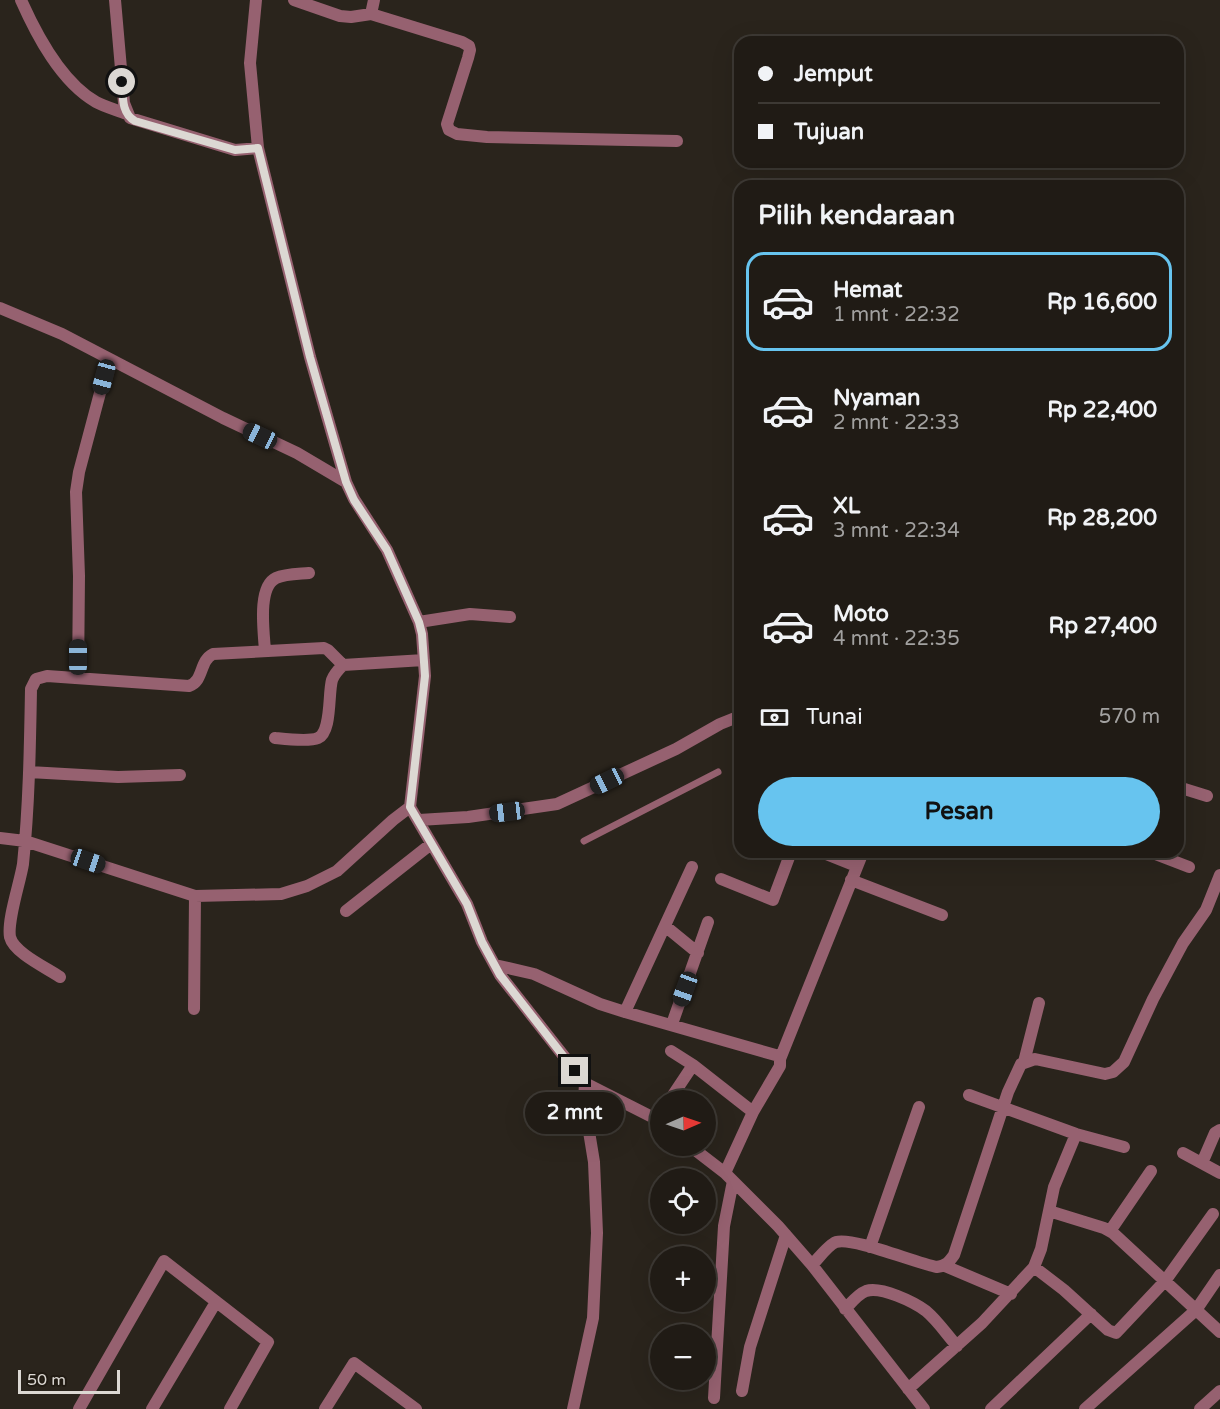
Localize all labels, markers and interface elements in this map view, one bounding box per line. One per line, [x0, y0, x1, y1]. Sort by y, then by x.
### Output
text: Jemput [794, 61, 873, 87]
route start [108, 68, 135, 95]
text: Tujuan [794, 119, 864, 145]
text: Pilih kendaraan [758, 199, 955, 232]
icon: car [761, 275, 815, 329]
text: Hemat [833, 277, 902, 303]
text: Rp 16,600 [1047, 289, 1157, 315]
text: 1 mnt · 22:32 [833, 303, 960, 327]
car [91, 357, 117, 397]
icon: car [761, 383, 815, 437]
text: Nyaman [833, 385, 920, 411]
text: Rp 22,400 [1047, 397, 1157, 423]
text: 2 mnt · 22:33 [833, 411, 960, 435]
car [240, 420, 280, 452]
icon: car [761, 491, 815, 545]
text: XL [833, 493, 860, 519]
text: Rp 28,200 [1047, 505, 1157, 531]
text: 3 mnt · 22:34 [833, 519, 960, 543]
icon: car [761, 599, 815, 653]
text: Moto [833, 601, 889, 627]
text: Rp 27,400 [1048, 613, 1157, 639]
text: 4 mnt · 22:35 [833, 627, 960, 651]
car [69, 639, 87, 675]
icon: cash [758, 701, 791, 734]
text: Tunai [806, 704, 863, 730]
text: 570 m [1099, 705, 1160, 729]
car [587, 765, 627, 797]
button: Pesan [758, 777, 1160, 846]
car [488, 801, 526, 823]
car [68, 847, 108, 875]
car [670, 969, 700, 1009]
route end [561, 1057, 588, 1084]
north arrow [650, 1090, 716, 1156]
map controls [650, 1090, 716, 1390]
callout: 2 mnt [526, 1092, 624, 1134]
text: 2 mnt [547, 1101, 602, 1125]
button: locate [650, 1168, 716, 1234]
button: + [650, 1246, 716, 1312]
button: − [650, 1324, 716, 1390]
scale bar [18, 1367, 120, 1394]
text: 50 m [27, 1370, 66, 1390]

